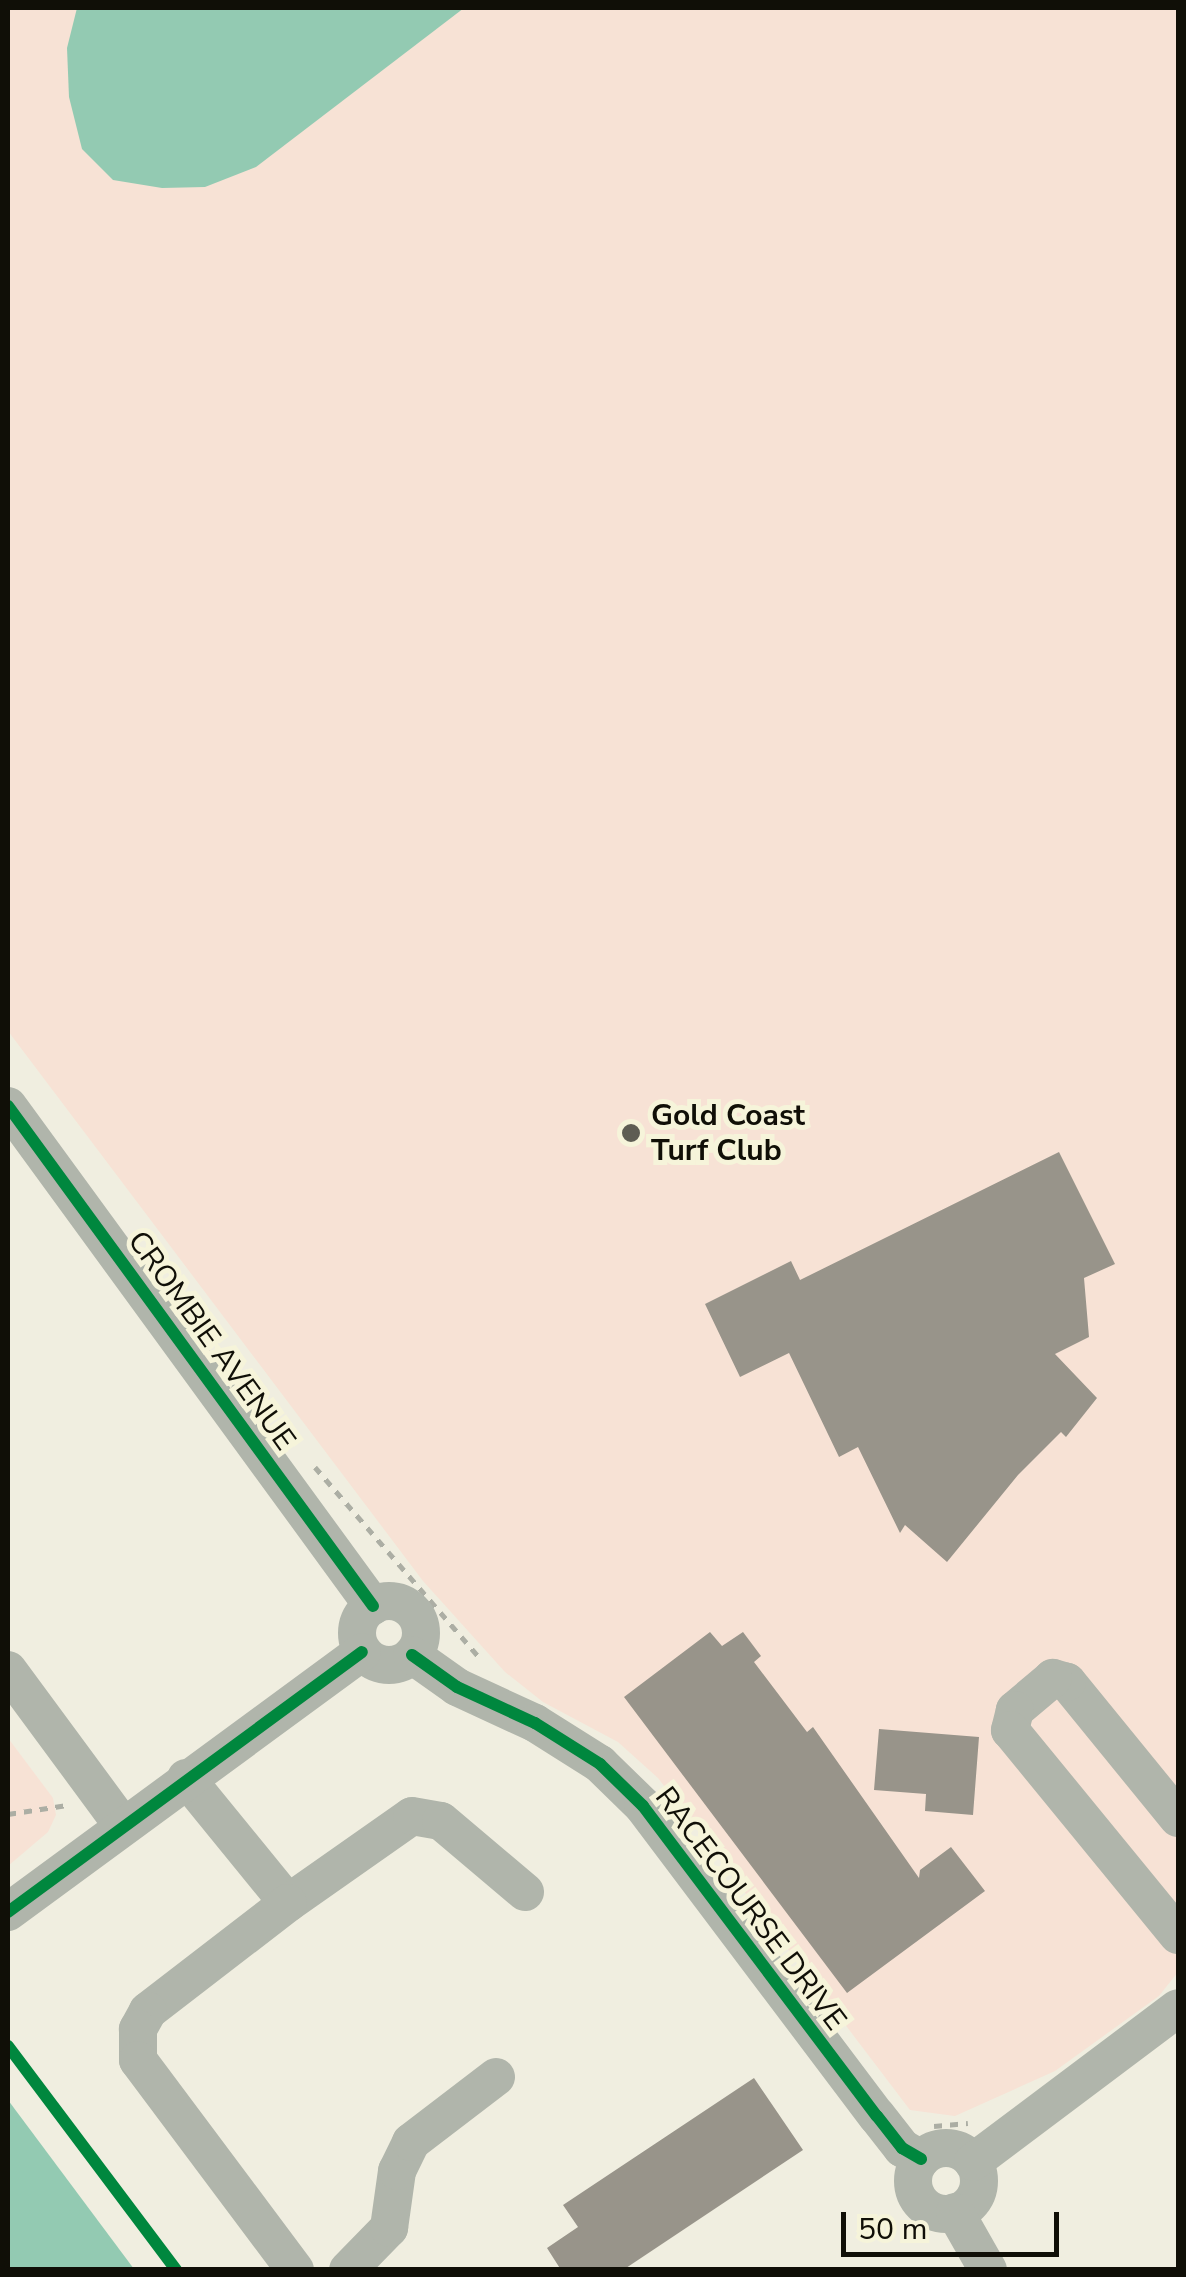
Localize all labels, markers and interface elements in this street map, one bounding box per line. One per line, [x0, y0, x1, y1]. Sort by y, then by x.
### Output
place label: Gold Coast Turf Club [651, 1098, 805, 1168]
marker: Gold Coast Turf Club [620, 1122, 642, 1144]
street label: CROMBIE AVENUE [119, 1224, 303, 1458]
street label: RACECOURSE DRIVE [647, 1780, 853, 2038]
scale bar [846, 2192, 1064, 2254]
text: 50 m [858, 2209, 927, 2250]

